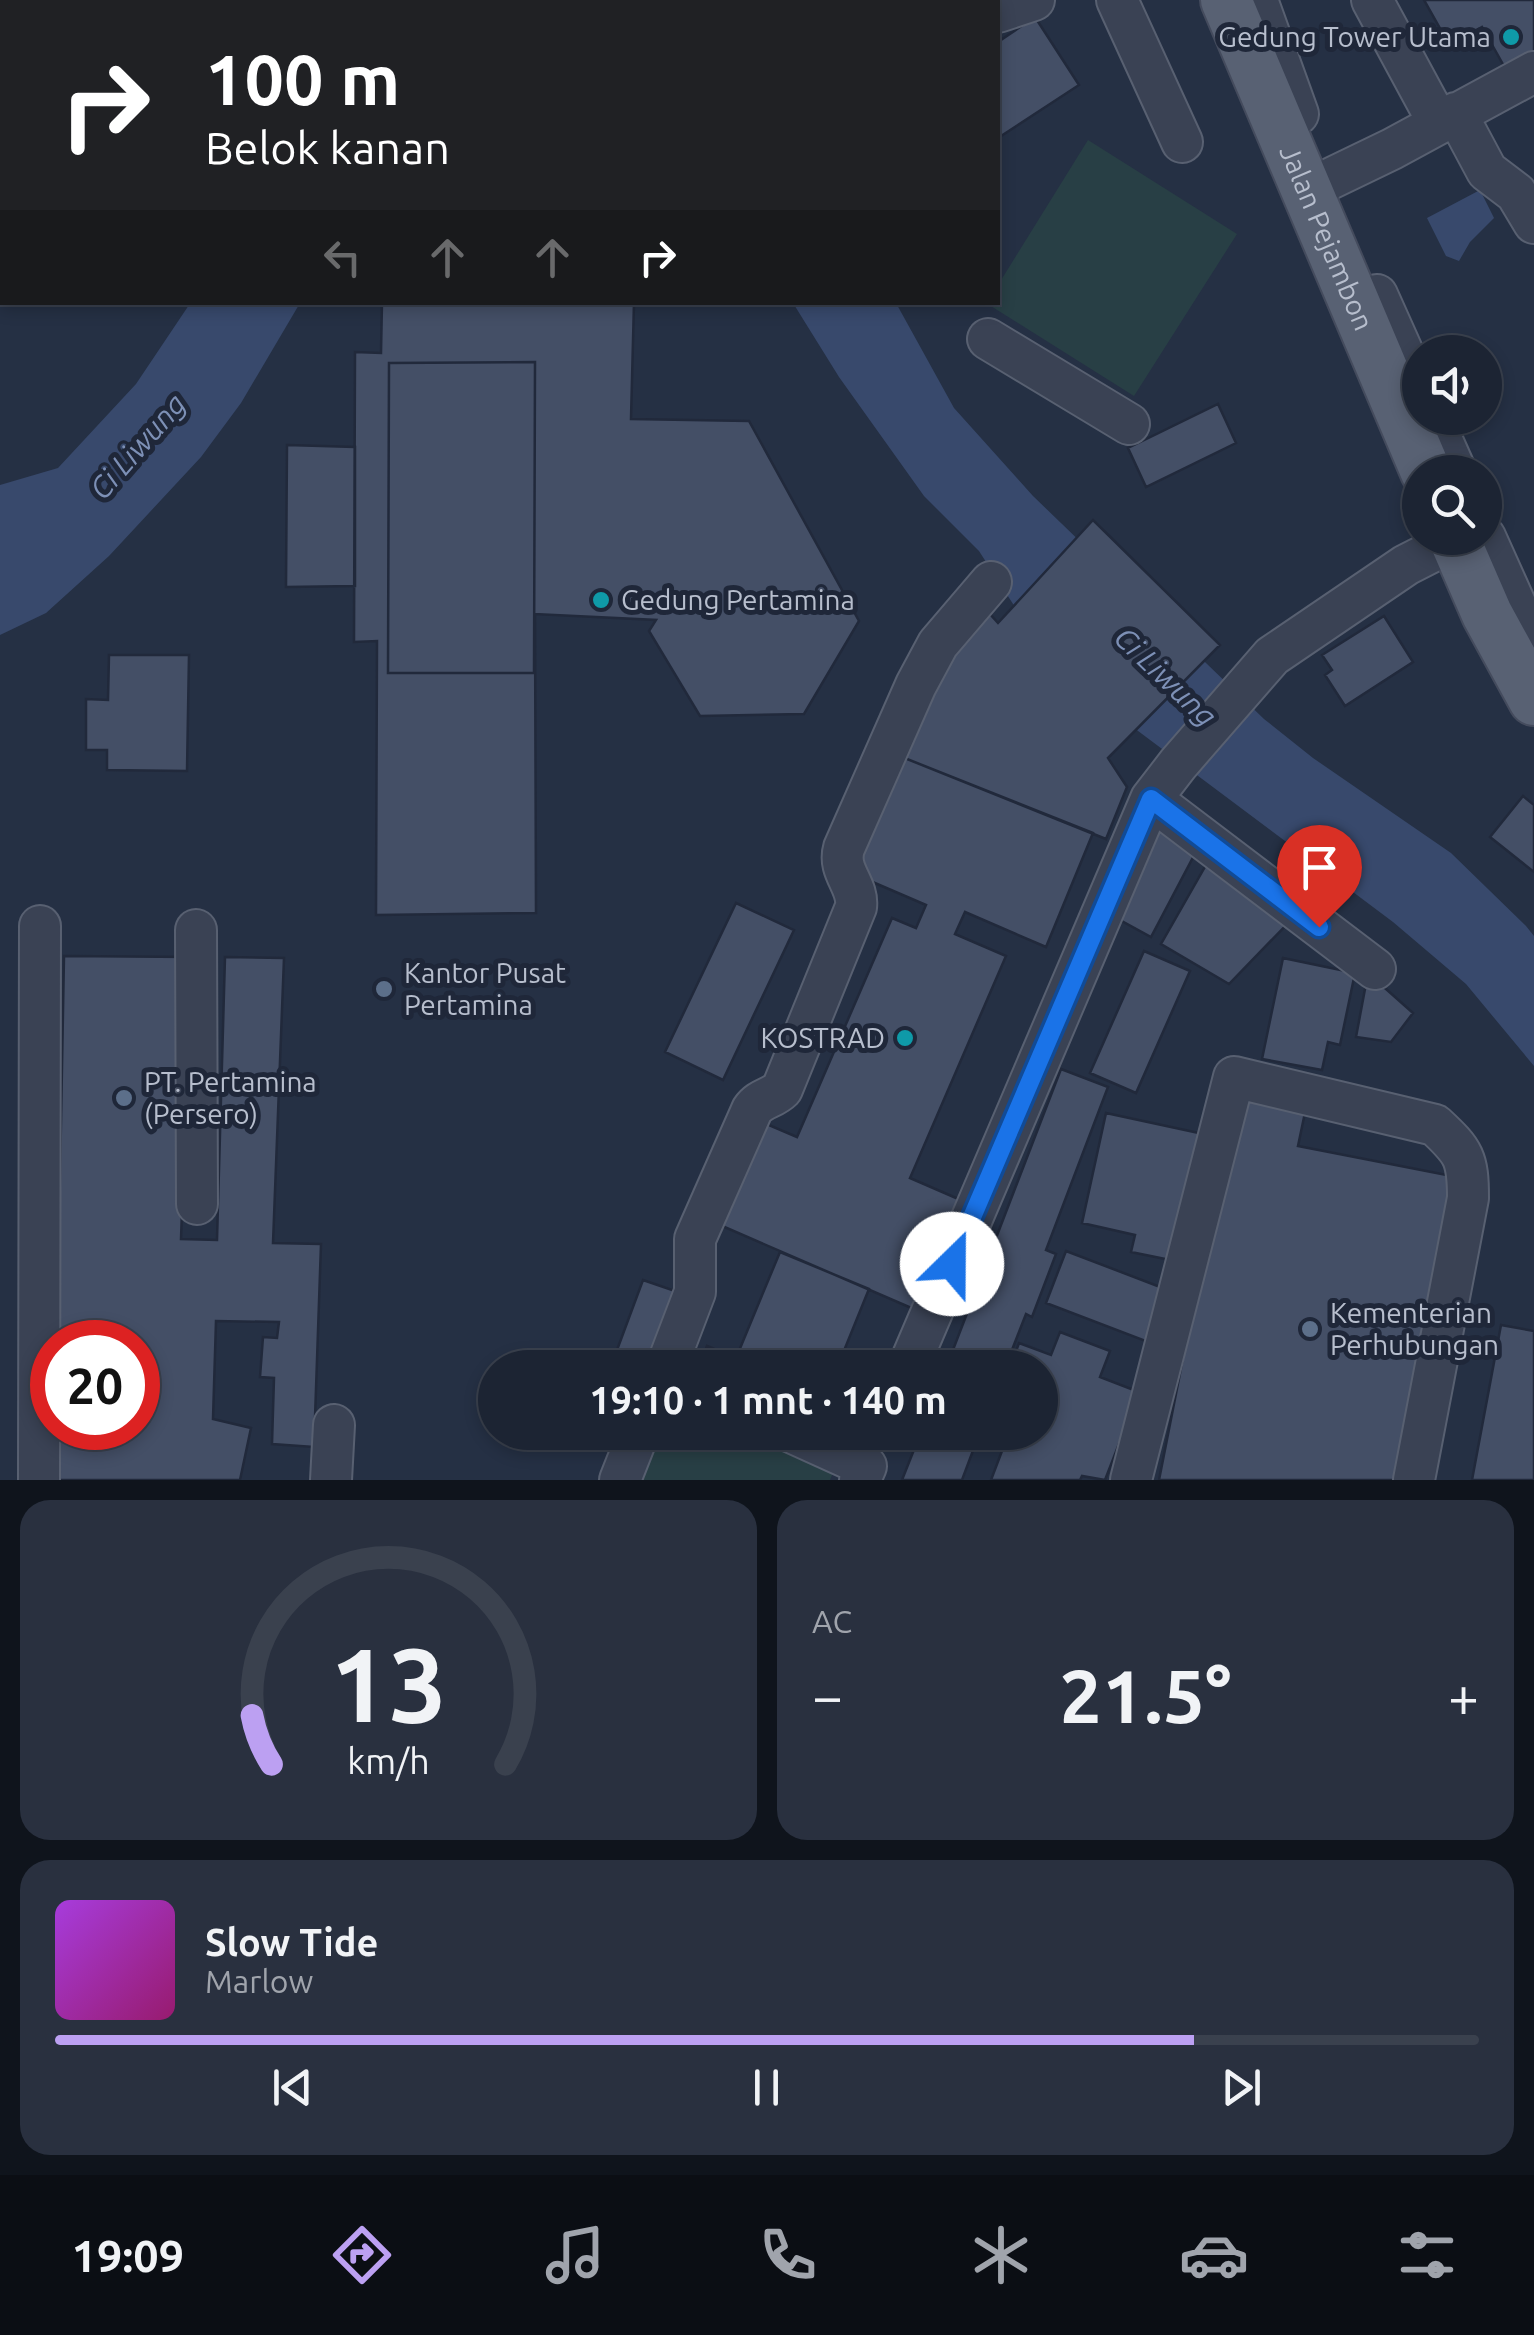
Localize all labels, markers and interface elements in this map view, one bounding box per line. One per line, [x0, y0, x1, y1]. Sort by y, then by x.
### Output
place label: Gedung Tower Utama [1218, 21, 1491, 52]
marker: Gedung Tower Utama [1500, 26, 1522, 48]
icon: right [40, 40, 170, 170]
text: 100 m [205, 40, 400, 118]
text: Belok kanan [205, 122, 450, 173]
street label: Jalan Pejambon [1274, 140, 1380, 335]
icon: left [315, 230, 370, 285]
icon: ahead [420, 230, 475, 285]
icon: ahead [525, 230, 580, 285]
icon: right [630, 230, 685, 285]
map controls [1402, 335, 1502, 555]
button: sound [1402, 335, 1502, 435]
water label: Ci Liwung [82, 387, 192, 506]
button: search [1402, 455, 1502, 555]
place label: Gedung Pertamina [621, 584, 855, 615]
marker: Gedung Pertamina [590, 589, 612, 611]
water label: Ci Liwung [1108, 620, 1224, 733]
pin [1277, 825, 1362, 928]
icon: arrive [1292, 840, 1347, 895]
place label: Kantor Pusat Pertamina [404, 957, 566, 1020]
marker: Kantor Pusat Pertamina [373, 978, 395, 1000]
place label: KOSTRAD [761, 1022, 885, 1053]
marker: KOSTRAD [894, 1027, 916, 1049]
place label: PT. Pertamina (Persero) [144, 1066, 317, 1130]
marker: PT. Pertamina (Persero) [113, 1087, 135, 1109]
position arrow [900, 1212, 1004, 1316]
place label: Kementerian Perhubungan [1330, 1297, 1499, 1360]
marker: Kementerian Perhubungan [1299, 1318, 1321, 1340]
speed limit sign: 20 [30, 1320, 160, 1450]
text: 19:10 · 1 mnt · 140 m [589, 1379, 947, 1421]
text: AC [812, 1603, 852, 1639]
text: 13 [330, 1625, 447, 1742]
text: 21.5° [1060, 1653, 1231, 1737]
text: − [812, 1665, 843, 1726]
text: + [1448, 1665, 1479, 1726]
text: km/h [347, 1741, 430, 1781]
text: Slow Tide [205, 1921, 378, 1963]
text: Marlow [205, 1963, 313, 1999]
icon: previous [265, 2060, 320, 2115]
icon: pause [739, 2060, 794, 2115]
icon: next [1214, 2060, 1269, 2115]
icon: directions [327, 2220, 397, 2290]
icon: music [540, 2220, 610, 2290]
icon: phone [753, 2220, 823, 2290]
icon: climate [966, 2220, 1036, 2290]
icon: car [1179, 2220, 1249, 2290]
icon: filters [1392, 2220, 1462, 2290]
text: 19:09 [72, 2230, 184, 2281]

